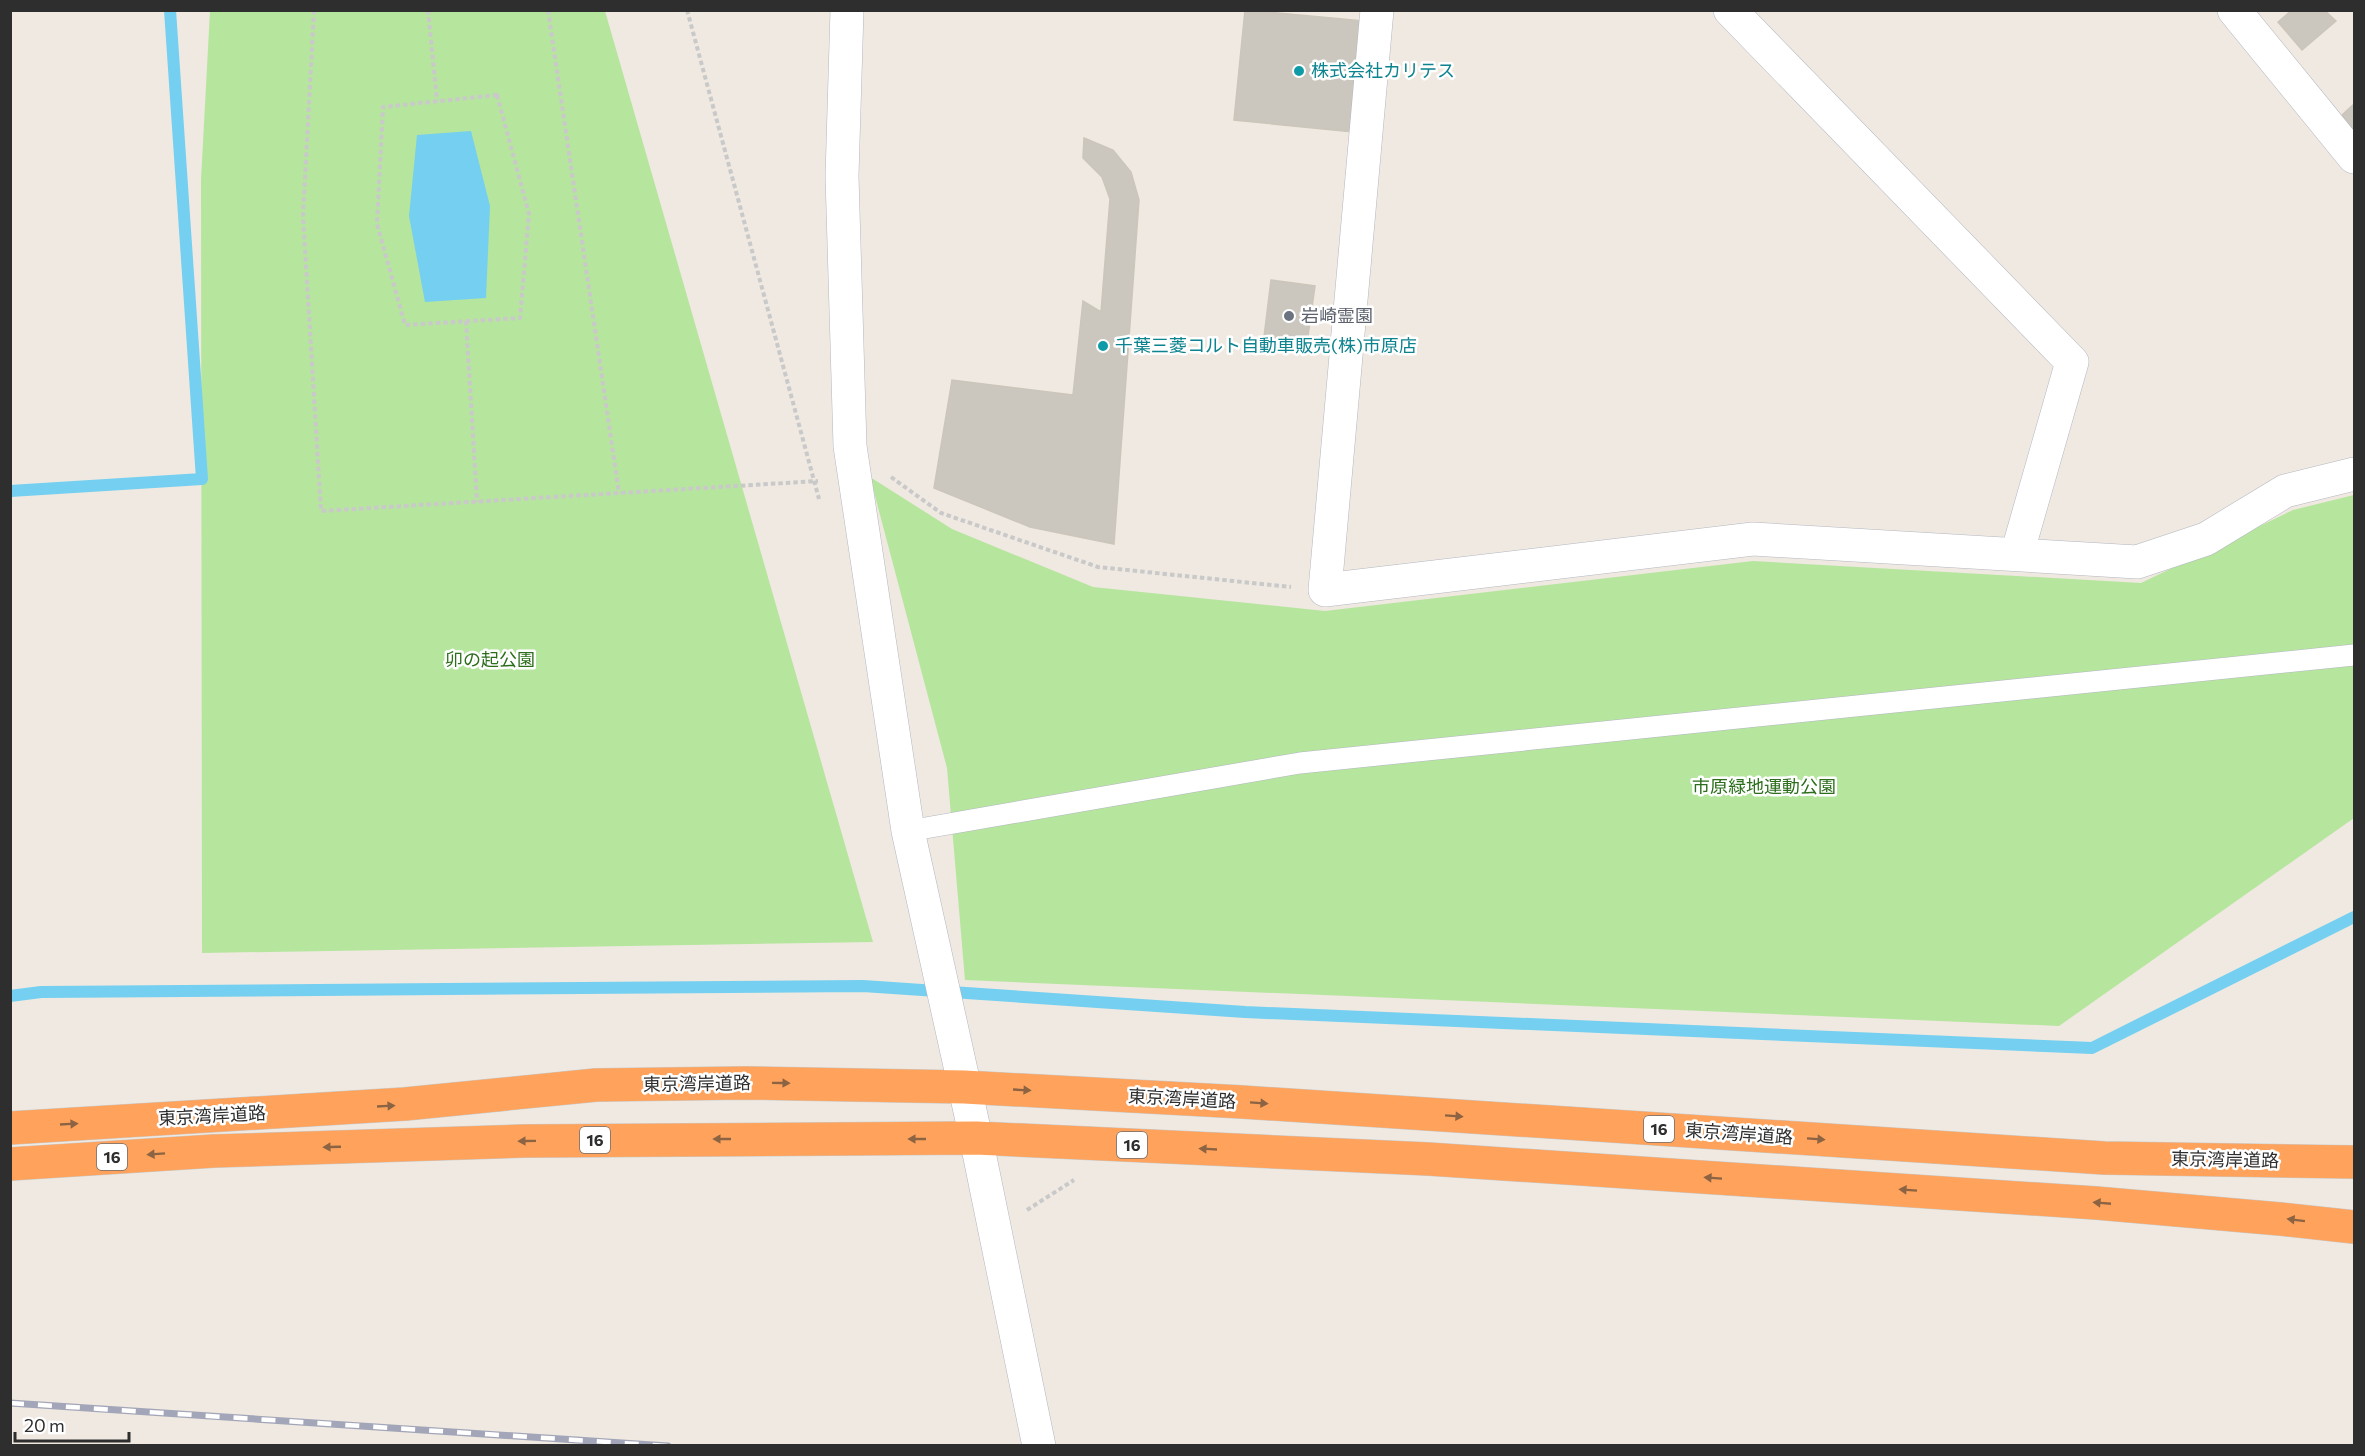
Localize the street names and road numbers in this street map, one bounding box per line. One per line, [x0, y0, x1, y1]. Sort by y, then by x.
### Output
street label: 東京湾岸道路 [643, 1071, 751, 1095]
street label: 東京湾岸道路 [1128, 1084, 1237, 1112]
street label: 東京湾岸道路 [157, 1101, 266, 1129]
road number: 16 [1644, 1116, 1674, 1142]
street label: 東京湾岸道路 [1684, 1118, 1794, 1148]
road number: 16 [580, 1127, 610, 1153]
road number: 16 [1117, 1132, 1147, 1158]
road number: 16 [97, 1144, 127, 1170]
street label: 東京湾岸道路 [2171, 1147, 2279, 1171]

